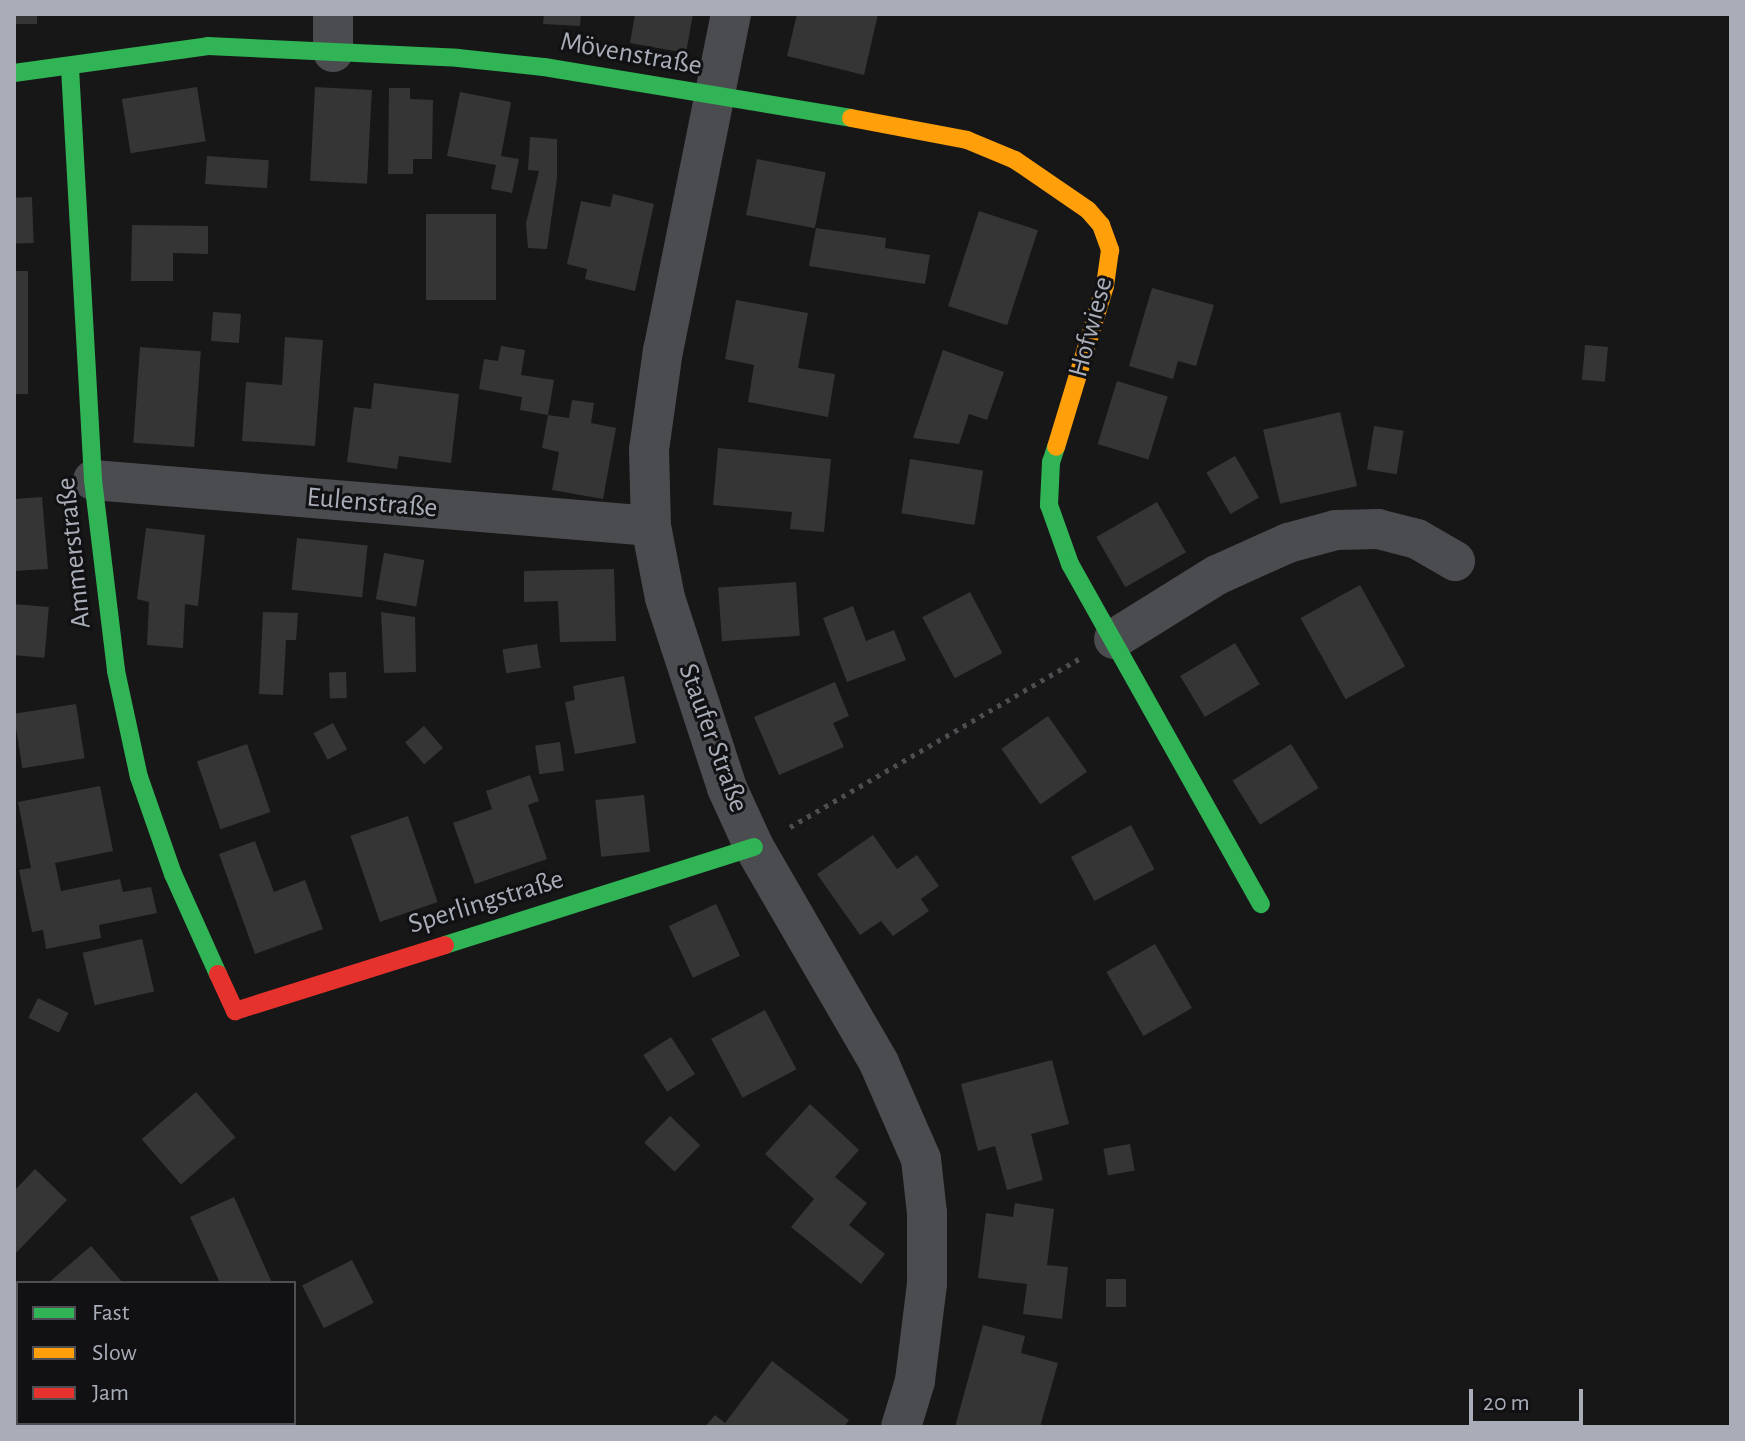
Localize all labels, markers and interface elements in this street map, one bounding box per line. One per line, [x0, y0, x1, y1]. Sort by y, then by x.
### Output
street label: Mövenstraße [558, 25, 704, 83]
street label: Hofwiese [1061, 273, 1121, 381]
street label: Ammerstraße [49, 476, 99, 630]
street label: Eulenstraße [305, 481, 439, 525]
street label: Staufer Straße [671, 659, 755, 817]
street label: Sperlingstraße [404, 862, 568, 942]
legend [16, 1281, 296, 1425]
text: Fast [92, 1301, 129, 1325]
text: Slow [92, 1341, 137, 1365]
scale bar [1473, 1373, 1587, 1423]
text: Jam [92, 1381, 129, 1405]
text: 20 m [1483, 1391, 1530, 1415]

